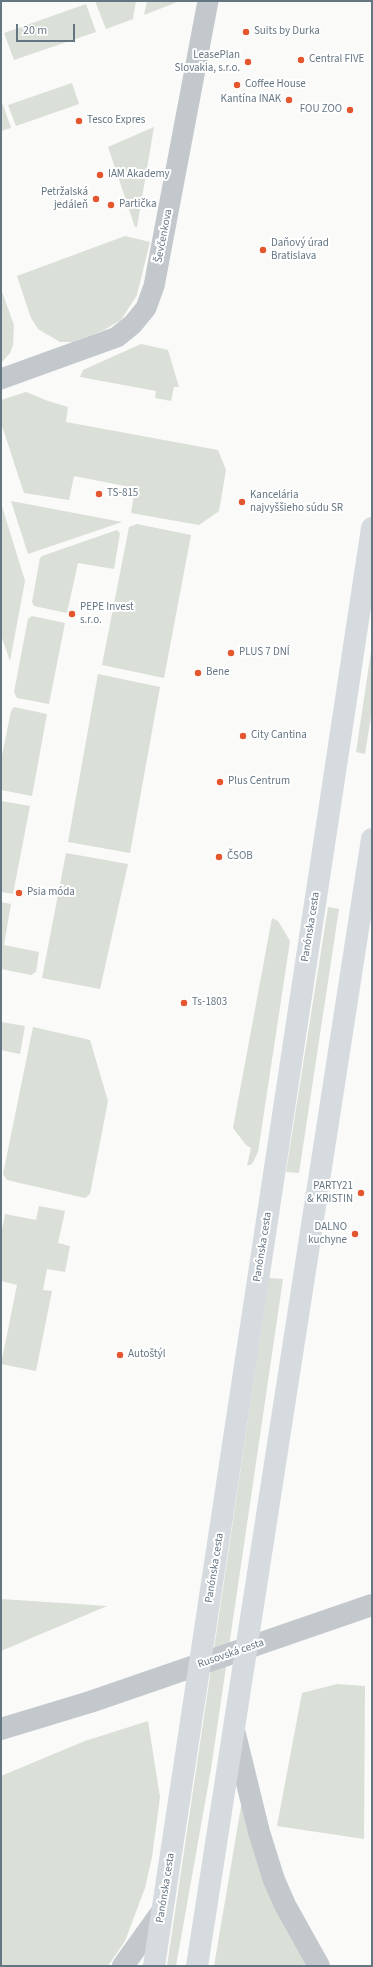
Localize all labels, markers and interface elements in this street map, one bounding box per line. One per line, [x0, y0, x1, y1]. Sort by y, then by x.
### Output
scale bar [18, 16, 77, 42]
text: 20 m [23, 22, 47, 39]
place label: Suits by Durka [254, 25, 320, 39]
marker: Suits by Durka [241, 27, 251, 37]
place label: LeasePlan Slovakia, s.r.o. [175, 49, 240, 75]
place label: Central FIVE [309, 53, 364, 67]
marker: Central FIVE [296, 55, 306, 65]
marker: LeasePlan Slovakia, s.r.o. [243, 57, 253, 67]
place label: Coffee House [245, 78, 306, 92]
marker: Coffee House [232, 80, 242, 90]
place label: Kantína INAK [221, 93, 281, 107]
marker: Kantína INAK [284, 95, 294, 105]
place label: FOU ZOO [300, 103, 342, 117]
marker: FOU ZOO [345, 105, 355, 115]
place label: Tesco Expres [87, 114, 145, 128]
marker: Tesco Expres [74, 116, 84, 126]
place label: IAM Akademy [108, 168, 170, 182]
marker: IAM Akademy [95, 170, 105, 180]
place label: Petržalská jedáleň [41, 186, 88, 212]
marker: Petržalská jedáleň [91, 194, 101, 204]
place label: Partička [119, 198, 156, 212]
marker: Partička [106, 200, 116, 210]
street label: Ševčenkova [152, 208, 176, 264]
place label: Daňový úrad Bratislava [271, 237, 329, 263]
marker: Daňový úrad Bratislava [258, 245, 268, 255]
place label: TS-815 [107, 487, 138, 501]
marker: TS-815 [94, 489, 104, 499]
place label: Kancelária najvyššieho súdu SR [250, 489, 343, 515]
marker: Kancelária najvyššieho súdu SR [237, 497, 247, 507]
place label: PEPE Invest s.r.o. [80, 601, 134, 627]
marker: PEPE Invest s.r.o. [67, 609, 77, 619]
place label: PLUS 7 DNÍ [239, 646, 290, 660]
marker: PLUS 7 DNÍ [226, 648, 236, 658]
place label: Bene [206, 666, 229, 680]
marker: Bene [193, 668, 203, 678]
place label: City Cantina [251, 729, 307, 743]
marker: City Cantina [238, 731, 248, 741]
place label: Plus Centrum [228, 775, 290, 789]
marker: Plus Centrum [215, 777, 225, 787]
place label: ČSOB [227, 850, 253, 864]
marker: ČSOB [214, 852, 224, 862]
place label: Psia móda [27, 886, 75, 900]
marker: Psia móda [14, 888, 24, 898]
street label: Panónska cesta [299, 891, 323, 963]
place label: Ts-1803 [192, 996, 227, 1010]
marker: Ts-1803 [179, 998, 189, 1008]
place label: PARTY21 & KRISTIN [307, 1180, 353, 1206]
marker: PARTY21 & KRISTIN [356, 1188, 366, 1198]
street label: Panónska cesta [251, 1211, 275, 1283]
place label: DALNO kuchyne [308, 1221, 347, 1247]
marker: DALNO kuchyne [350, 1229, 360, 1239]
place label: Autoštýl [128, 1348, 165, 1362]
marker: Autoštýl [115, 1350, 125, 1360]
street label: Panónska cesta [203, 1532, 227, 1604]
street label: Rusovská cesta [196, 1636, 266, 1672]
street label: Panónska cesta [154, 1852, 178, 1924]

